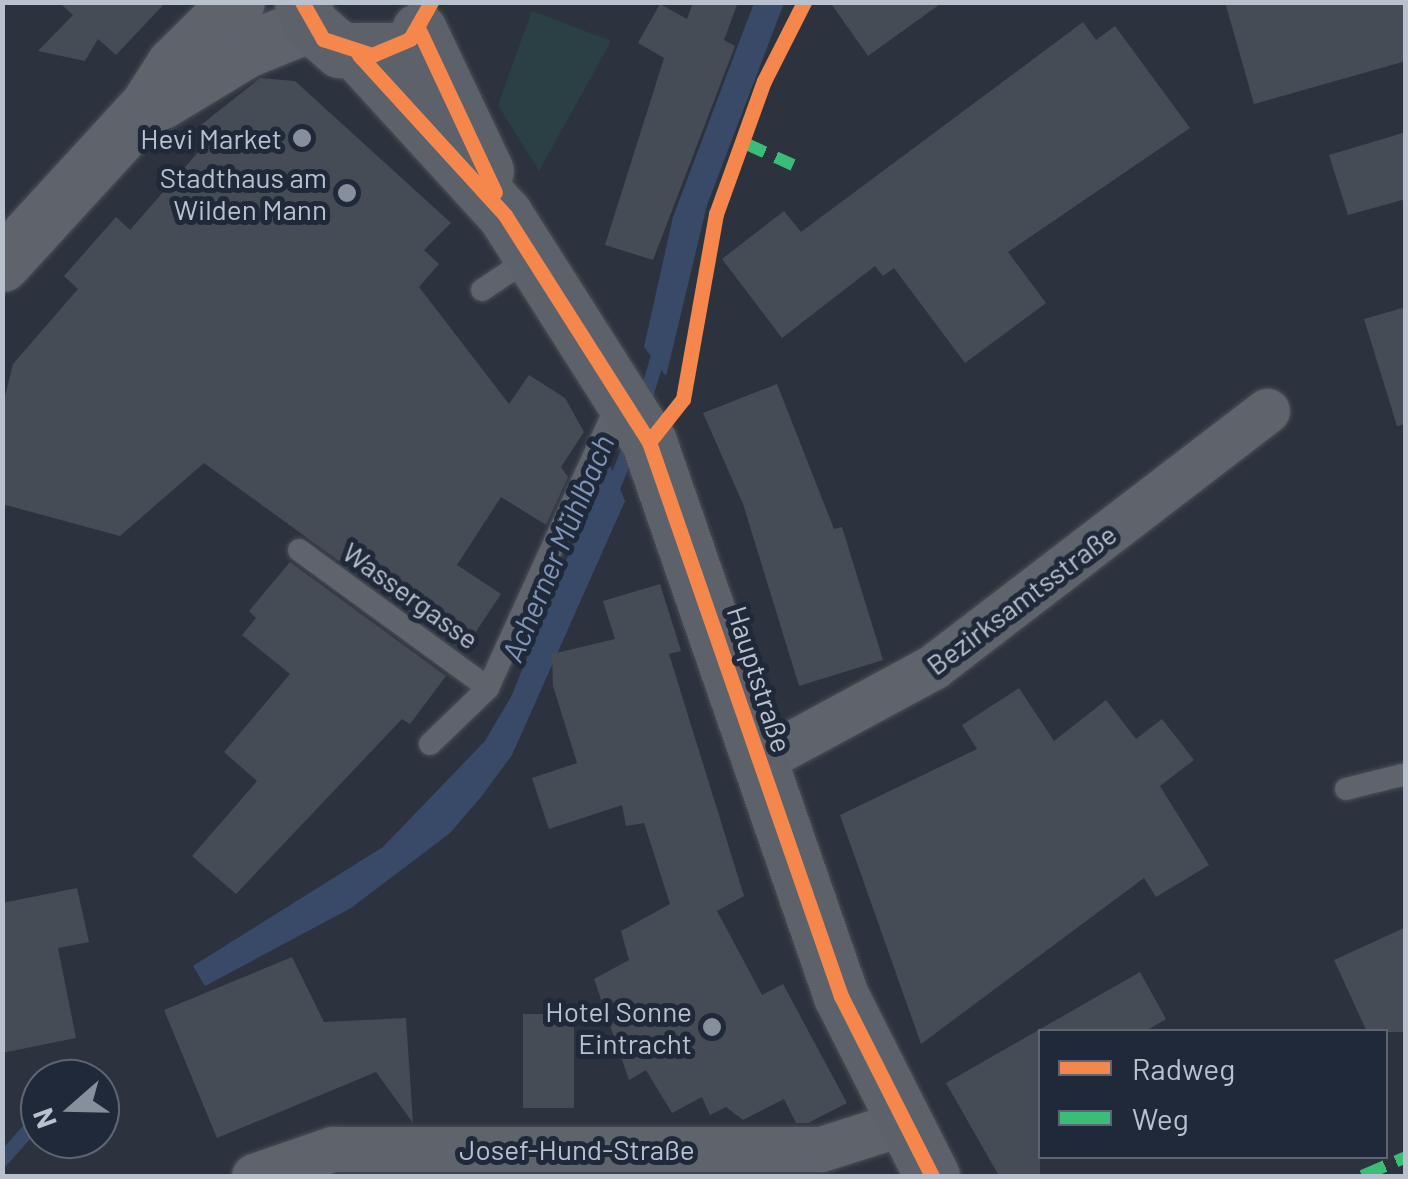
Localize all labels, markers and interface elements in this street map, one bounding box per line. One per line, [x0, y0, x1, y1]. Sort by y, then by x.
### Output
place label: Hevi Market [140, 121, 282, 155]
marker: Hevi Market [291, 127, 313, 149]
place label: Stadthaus am Wilden Mann [160, 160, 327, 226]
marker: Stadthaus am Wilden Mann [336, 182, 358, 204]
water label: Acherner Mühlbach [493, 429, 621, 667]
street label: Bezirksamtsstraße [919, 517, 1123, 681]
street label: Wassergasse [337, 535, 485, 655]
street label: Hauptstraße [721, 602, 799, 756]
place label: Hotel Sonne Eintracht [545, 994, 692, 1060]
marker: Hotel Sonne Eintracht [701, 1016, 723, 1038]
legend [1038, 1029, 1388, 1159]
text: Radweg [1132, 1050, 1235, 1086]
north arrow [20, 1059, 120, 1159]
text: Weg [1132, 1100, 1189, 1136]
text: N [25, 1104, 63, 1133]
street label: Josef-Hund-Straße [459, 1132, 695, 1166]

